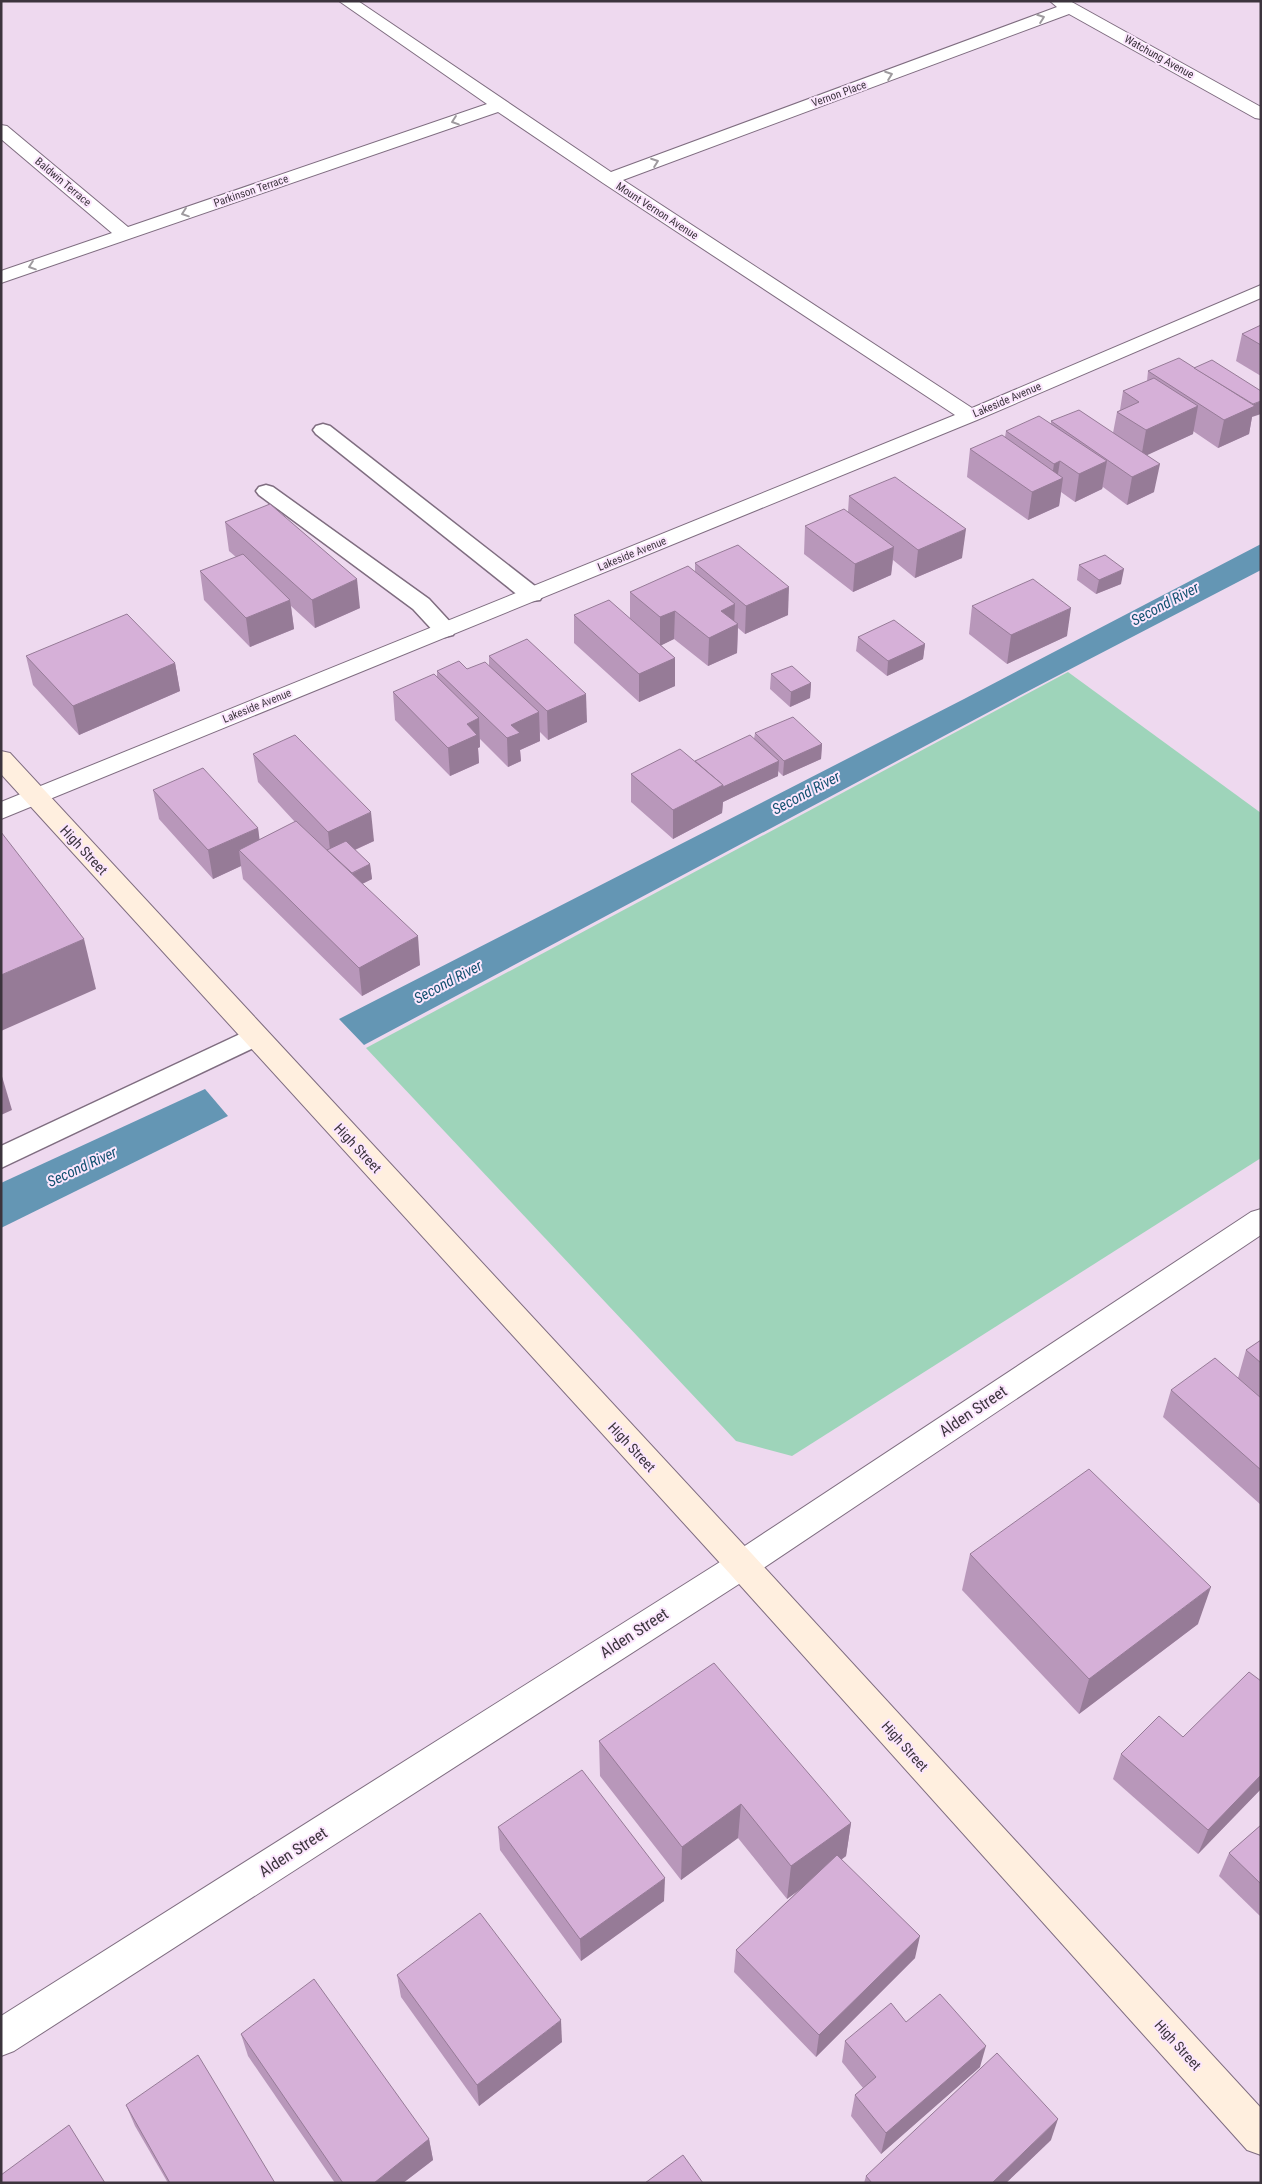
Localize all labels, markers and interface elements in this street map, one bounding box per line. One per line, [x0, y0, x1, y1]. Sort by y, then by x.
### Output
one-way arrow [1036, 14, 1045, 24]
street label: Watchung Avenue [1122, 33, 1196, 81]
one-way arrow [884, 71, 893, 81]
street label: Vernon Place [810, 78, 868, 110]
one-way arrow [451, 115, 459, 125]
street label: Baldwin Terrace [32, 155, 94, 209]
one-way arrow [650, 158, 658, 168]
street label: Parkinson Terrace [212, 172, 290, 210]
street label: Mount Vernon Avenue [614, 180, 700, 242]
one-way arrow [181, 208, 190, 218]
one-way arrow [28, 260, 36, 270]
street label: Lakeside Avenue [971, 380, 1043, 420]
street label: Lakeside Avenue [596, 534, 668, 574]
water label: Second River [1128, 578, 1203, 629]
street label: Lakeside Avenue [221, 686, 293, 726]
water label: Second River [769, 767, 844, 818]
street label: High Street [57, 822, 111, 878]
water label: Second River [411, 956, 486, 1007]
street label: High Street [331, 1120, 385, 1176]
water label: Second River [44, 1143, 120, 1191]
street label: Alden Street [936, 1381, 1011, 1440]
street label: High Street [605, 1419, 659, 1475]
street label: Alden Street [596, 1604, 672, 1662]
street label: High Street [878, 1718, 932, 1774]
street label: Alden Street [255, 1823, 331, 1881]
street label: High Street [1151, 2017, 1205, 2073]

